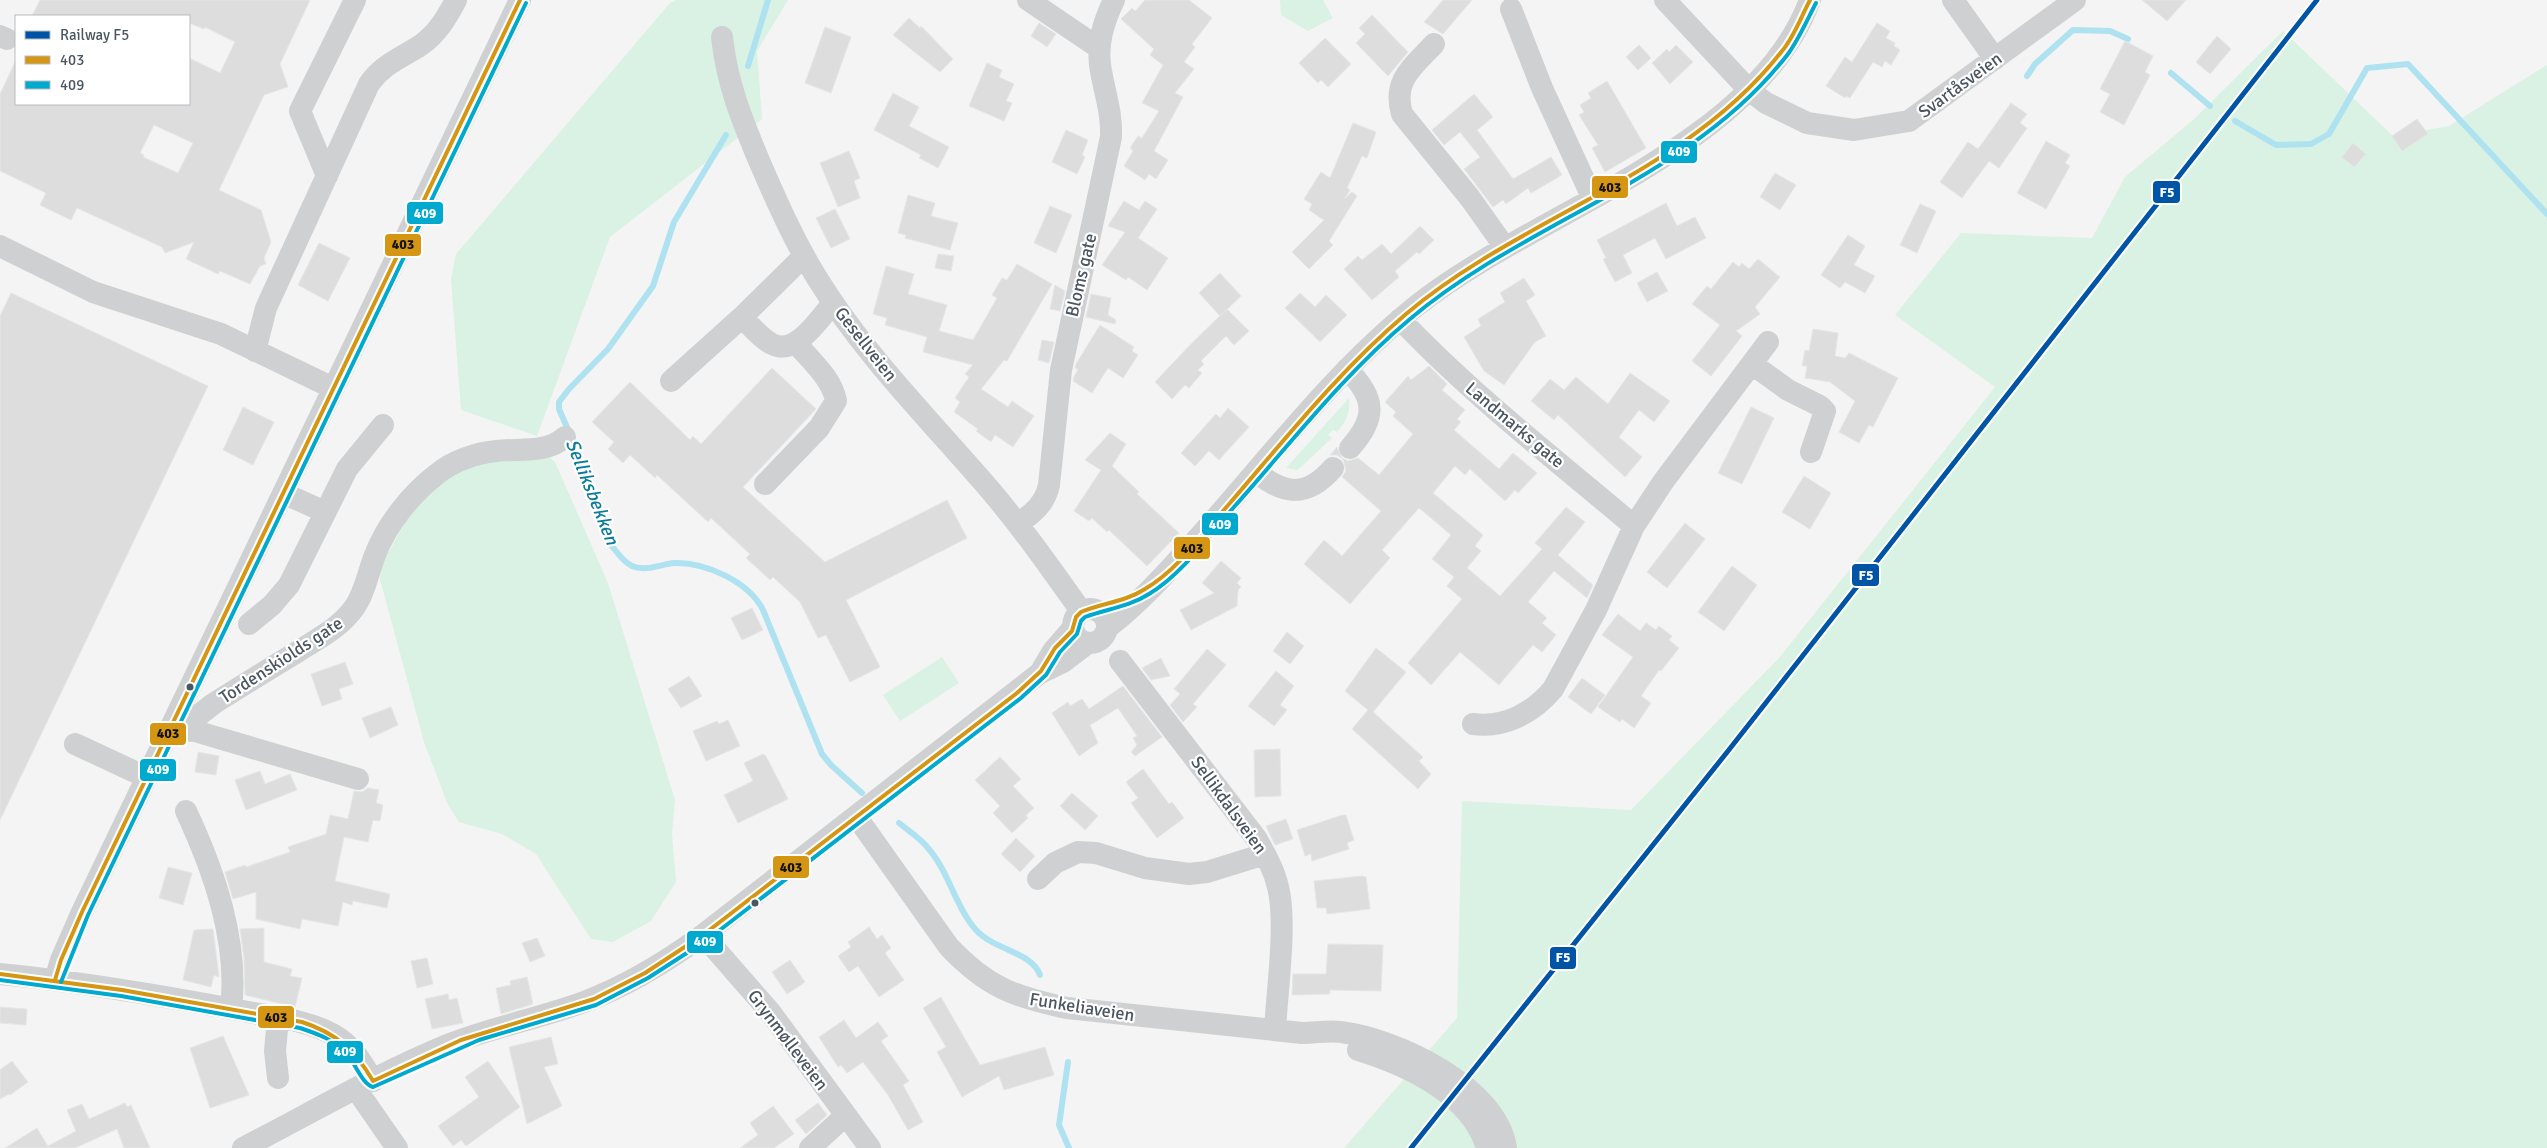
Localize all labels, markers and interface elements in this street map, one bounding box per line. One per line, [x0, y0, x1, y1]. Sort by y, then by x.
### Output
legend [15, 15, 190, 105]
text: Railway F5 [60, 26, 129, 44]
street label: Svartåsveien [1914, 47, 2006, 123]
text: 403 [60, 51, 84, 69]
text: 409 [60, 76, 84, 94]
line badge: 409 [1660, 140, 1698, 164]
text: 409 [1668, 143, 1691, 160]
line badge: 403 [1591, 175, 1629, 199]
text: 403 [1599, 179, 1621, 196]
line badge: F5 [2152, 180, 2181, 204]
text: F5 [2159, 184, 2175, 201]
line badge: 409 [406, 201, 444, 225]
text: 409 [414, 205, 437, 222]
street label: Bloms gate [1061, 231, 1101, 319]
line badge: 403 [384, 233, 422, 257]
text: 403 [392, 236, 414, 253]
street label: Gesellveien [830, 302, 902, 386]
street label: Landmarks gate [1461, 377, 1569, 473]
water label: Selliksbekken [560, 436, 624, 549]
line badge: 409 [1201, 512, 1239, 536]
text: 409 [1209, 516, 1232, 533]
line badge: 403 [1173, 536, 1211, 560]
text: 403 [1181, 540, 1203, 557]
line badge: F5 [1851, 563, 1880, 587]
text: F5 [1858, 567, 1874, 584]
street label: Tordenskiolds gate [215, 612, 347, 708]
unlabelled marker [185, 682, 195, 692]
line badge: 403 [149, 722, 187, 746]
text: 403 [157, 725, 179, 742]
street label: Sellikdalsveien [1186, 752, 1272, 858]
line badge: 409 [139, 758, 177, 782]
text: 409 [147, 761, 170, 778]
line badge: 403 [772, 855, 810, 879]
text: 403 [780, 859, 802, 876]
unlabelled marker [750, 898, 760, 908]
line badge: 409 [686, 930, 724, 954]
text: 409 [694, 933, 717, 950]
line badge: F5 [1549, 946, 1577, 970]
text: F5 [1555, 949, 1571, 966]
street label: Grynmølleveien [743, 985, 833, 1095]
street label: Funkeliaveien [1028, 988, 1136, 1026]
line badge: 403 [257, 1005, 295, 1029]
text: 403 [265, 1009, 287, 1026]
line badge: 409 [326, 1040, 364, 1064]
text: 409 [334, 1043, 357, 1060]

